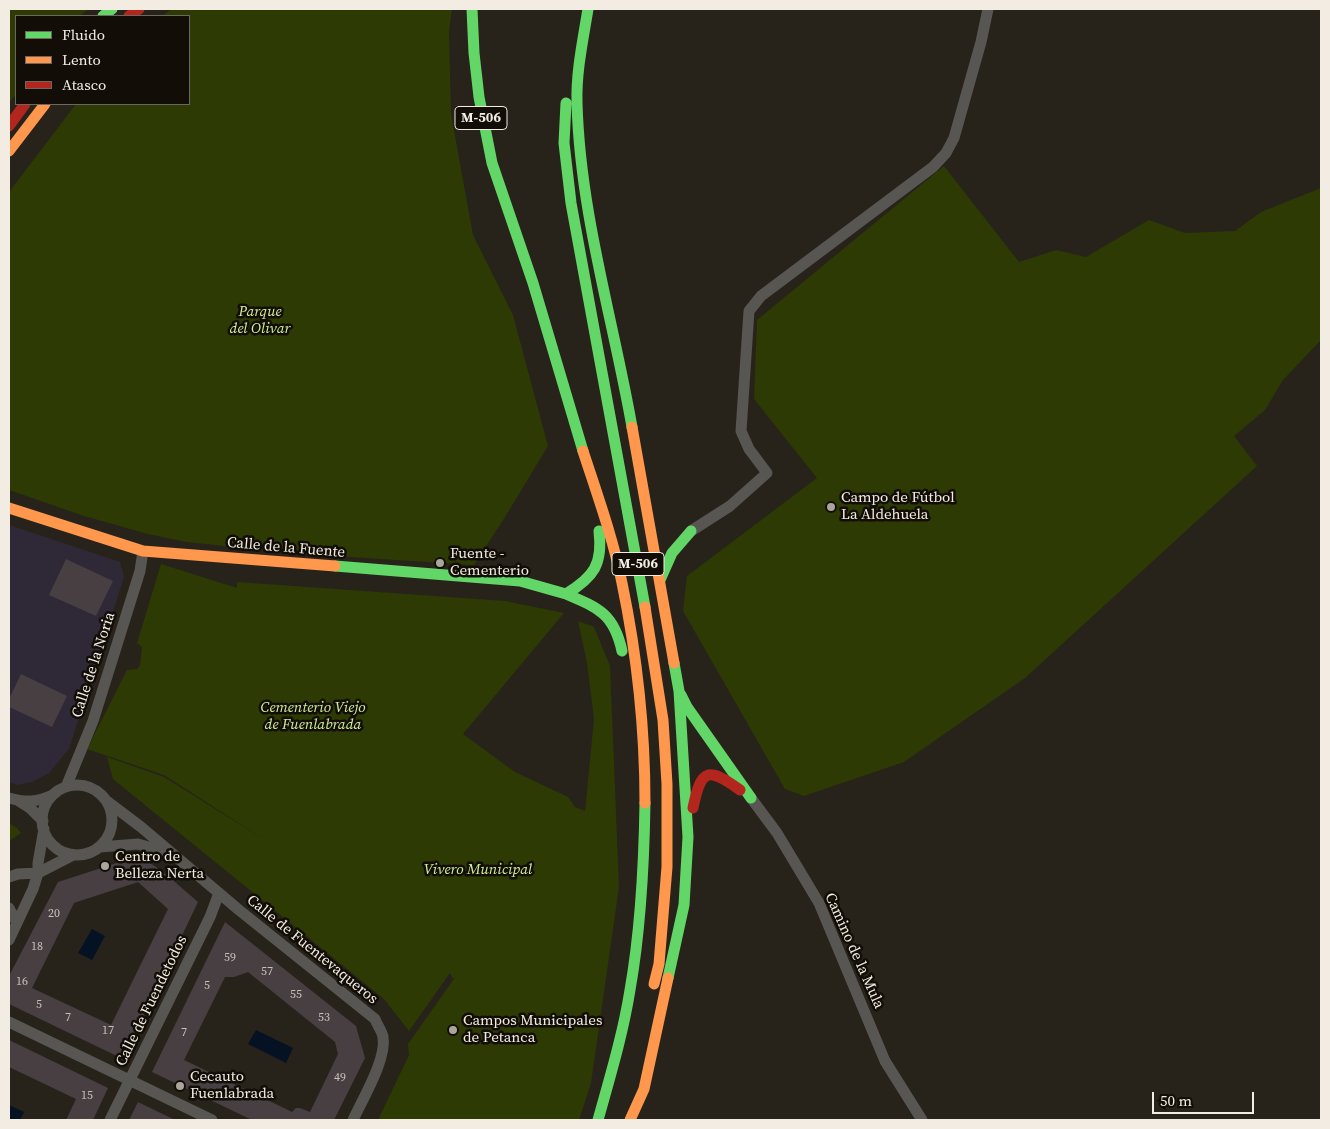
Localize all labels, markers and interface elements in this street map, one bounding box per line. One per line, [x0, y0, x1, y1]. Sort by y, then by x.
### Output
legend [15, 15, 190, 105]
text: Fluido [62, 24, 105, 45]
text: Lento [62, 49, 101, 70]
text: Atasco [62, 74, 106, 95]
road number: M-506 [455, 106, 507, 130]
park label: Parque del Olivar [230, 303, 290, 338]
place label: Campo de Fútbol La Aldehuela [841, 489, 955, 524]
marker: Campo de Fútbol La Aldehuela [825, 501, 837, 513]
street label: Calle de la Fuente [226, 534, 346, 562]
place label: Fuente - Cementerio [450, 545, 529, 580]
road number: M-506 [612, 552, 664, 576]
marker: Fuente - Cementerio [434, 557, 446, 569]
street label: Calle de la Noria [68, 610, 120, 720]
park label: Cementerio Viejo de Fuenlabrada [260, 699, 366, 734]
place label: Centro de Belleza Nerta [115, 848, 204, 883]
marker: Centro de Belleza Nerta [99, 860, 111, 872]
park label: Vivero Municipal [424, 861, 532, 879]
street label: Camino de la Mula [820, 890, 888, 1012]
street label: Calle de Fuentevaqueros [243, 892, 381, 1008]
house number: 20 [48, 907, 60, 921]
street label: Calle de Fuendetodos [113, 933, 191, 1069]
house number: 18 [31, 940, 43, 954]
house number: 59 [224, 951, 236, 965]
house number: 57 [261, 965, 273, 979]
house number: 16 [16, 975, 28, 989]
house number: 5 [204, 979, 210, 993]
house number: 55 [290, 988, 302, 1002]
house number: 5 [36, 998, 42, 1012]
house number: 7 [65, 1011, 71, 1025]
house number: 53 [318, 1011, 330, 1025]
place label: Campos Municipales de Petanca [463, 1012, 602, 1047]
house number: 17 [102, 1024, 114, 1038]
marker: Campos Municipales de Petanca [447, 1024, 459, 1036]
house number: 7 [181, 1026, 187, 1040]
place label: Cecauto Fuenlabrada [190, 1068, 274, 1103]
house number: 49 [334, 1071, 346, 1085]
marker: Cecauto Fuenlabrada [174, 1080, 186, 1092]
scale bar [1155, 1082, 1258, 1114]
house number: 15 [81, 1089, 93, 1103]
text: 50 m [1160, 1090, 1192, 1111]

